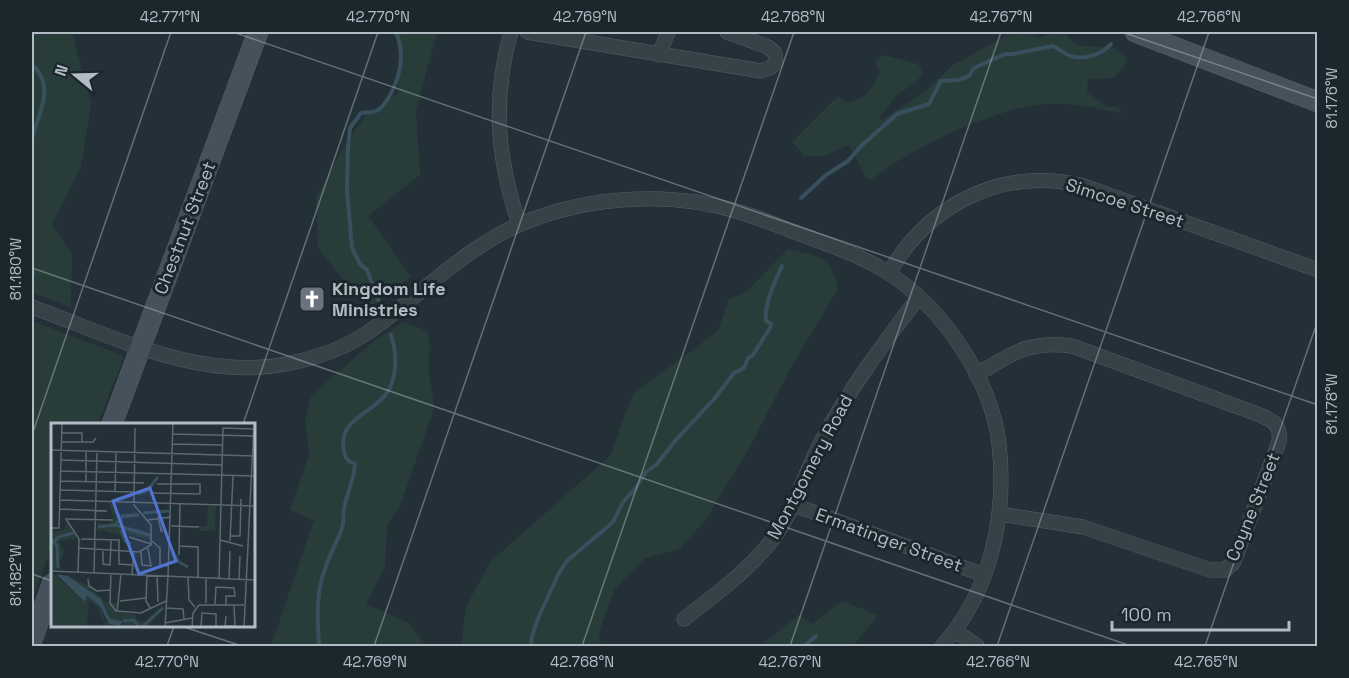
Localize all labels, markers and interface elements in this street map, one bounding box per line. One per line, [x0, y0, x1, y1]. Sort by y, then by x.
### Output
text: 42.771°N [140, 7, 200, 26]
text: 42.770°N [346, 7, 410, 26]
text: 42.769°N [553, 7, 617, 26]
text: 42.768°N [761, 7, 825, 26]
text: 42.767°N [969, 7, 1033, 26]
text: 42.766°N [1177, 7, 1241, 26]
north arrow [45, 45, 105, 105]
text: N [50, 62, 73, 79]
text: 81.176°W [1322, 67, 1341, 129]
street label: Chestnut Street [149, 158, 220, 298]
street label: Simcoe Street [1063, 173, 1187, 232]
text: 81.180°W [6, 238, 25, 300]
place label: Kingdom Life Ministries [332, 277, 446, 321]
church icon: Kingdom Life Ministries [297, 284, 327, 314]
text: 81.178°W [1322, 373, 1341, 435]
street label: Montgomery Road [762, 390, 857, 543]
inset map [51, 423, 255, 627]
street label: Coyne Street [1220, 449, 1285, 564]
street label: Ermatinger Street [813, 502, 966, 577]
text: 81.182°W [6, 544, 25, 606]
scale bar [1112, 594, 1289, 632]
text: 100 m [1121, 603, 1172, 626]
text: 42.770°N [135, 652, 199, 671]
text: 42.769°N [343, 652, 407, 671]
text: 42.768°N [550, 652, 614, 671]
text: 42.767°N [758, 652, 822, 671]
text: 42.766°N [966, 652, 1030, 671]
text: 42.765°N [1174, 652, 1238, 671]

